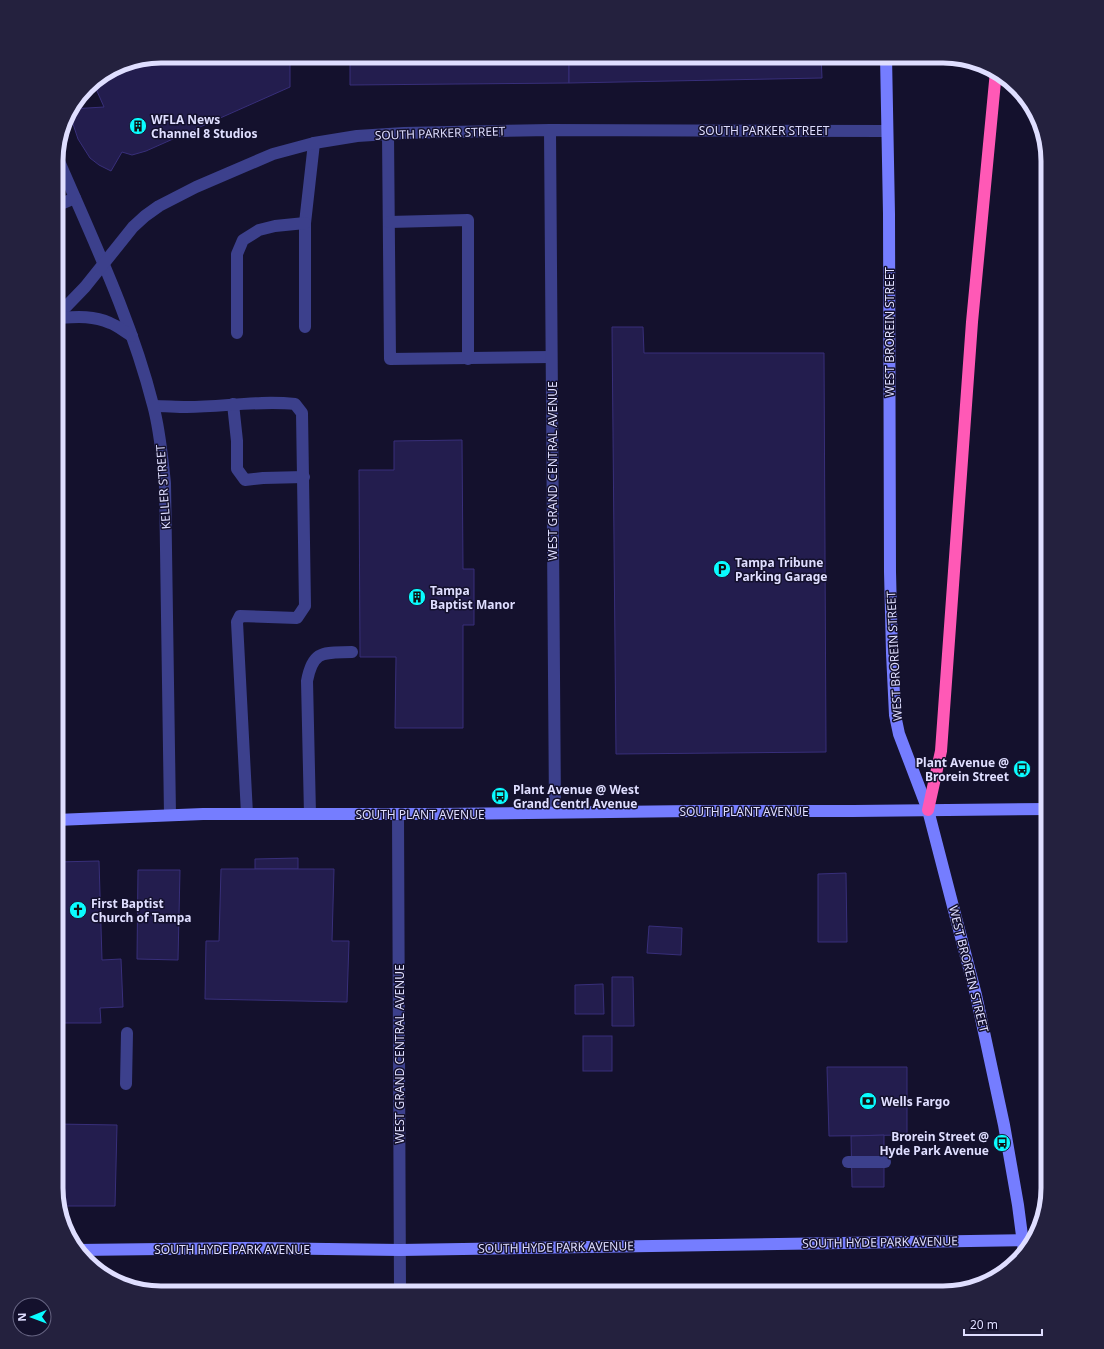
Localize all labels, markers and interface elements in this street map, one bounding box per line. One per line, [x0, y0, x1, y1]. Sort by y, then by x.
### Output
place label: WFLA News Channel 8 Studios [151, 111, 257, 142]
building icon: WFLA News Channel 8 Studios [128, 116, 148, 136]
street label: SOUTH PARKER STREET [374, 122, 506, 144]
street label: SOUTH PARKER STREET [699, 122, 830, 139]
street label: WEST BROREIN STREET [881, 267, 898, 397]
street label: WEST GRAND CENTRAL AVENUE [544, 381, 561, 561]
street label: KELLER STREET [152, 444, 174, 530]
place label: Tampa Tribune Parking Garage [735, 554, 827, 585]
parking icon: Tampa Tribune Parking Garage [712, 559, 732, 579]
place label: Tampa Baptist Manor [430, 582, 516, 613]
building icon: Tampa Baptist Manor [407, 587, 427, 607]
street label: WEST BROREIN STREET [882, 590, 906, 721]
place label: Plant Avenue @ Brorein Street [916, 754, 1009, 785]
bus stop icon: Plant Avenue @ Brorein Street [1012, 759, 1032, 779]
place label: Plant Avenue @ West Grand Centrl Avenue [513, 781, 639, 812]
bus stop icon: Plant Avenue @ West Grand Centrl Avenue [490, 786, 510, 806]
street label: SOUTH PLANT AVENUE [679, 803, 809, 820]
street label: SOUTH PLANT AVENUE [355, 806, 485, 823]
place label: First Baptist Church of Tampa [91, 895, 191, 926]
church icon: First Baptist Church of Tampa [68, 900, 88, 920]
street label: WEST BROREIN STREET [945, 904, 993, 1034]
street label: WEST GRAND CENTRAL AVENUE [391, 964, 408, 1144]
bank icon: Wells Fargo [858, 1091, 878, 1111]
place label: Wells Fargo [881, 1093, 950, 1110]
place label: Brorein Street @ Hyde Park Avenue [879, 1128, 989, 1159]
bus stop icon: Brorein Street @ Hyde Park Avenue [992, 1133, 1012, 1153]
street label: SOUTH HYDE PARK AVENUE [802, 1232, 958, 1252]
street label: SOUTH HYDE PARK AVENUE [478, 1237, 634, 1257]
street label: SOUTH HYDE PARK AVENUE [154, 1241, 310, 1258]
north arrow [12, 1297, 52, 1337]
scale bar [964, 1311, 1042, 1337]
text: N [14, 1313, 29, 1322]
text: 20 m [970, 1316, 998, 1333]

